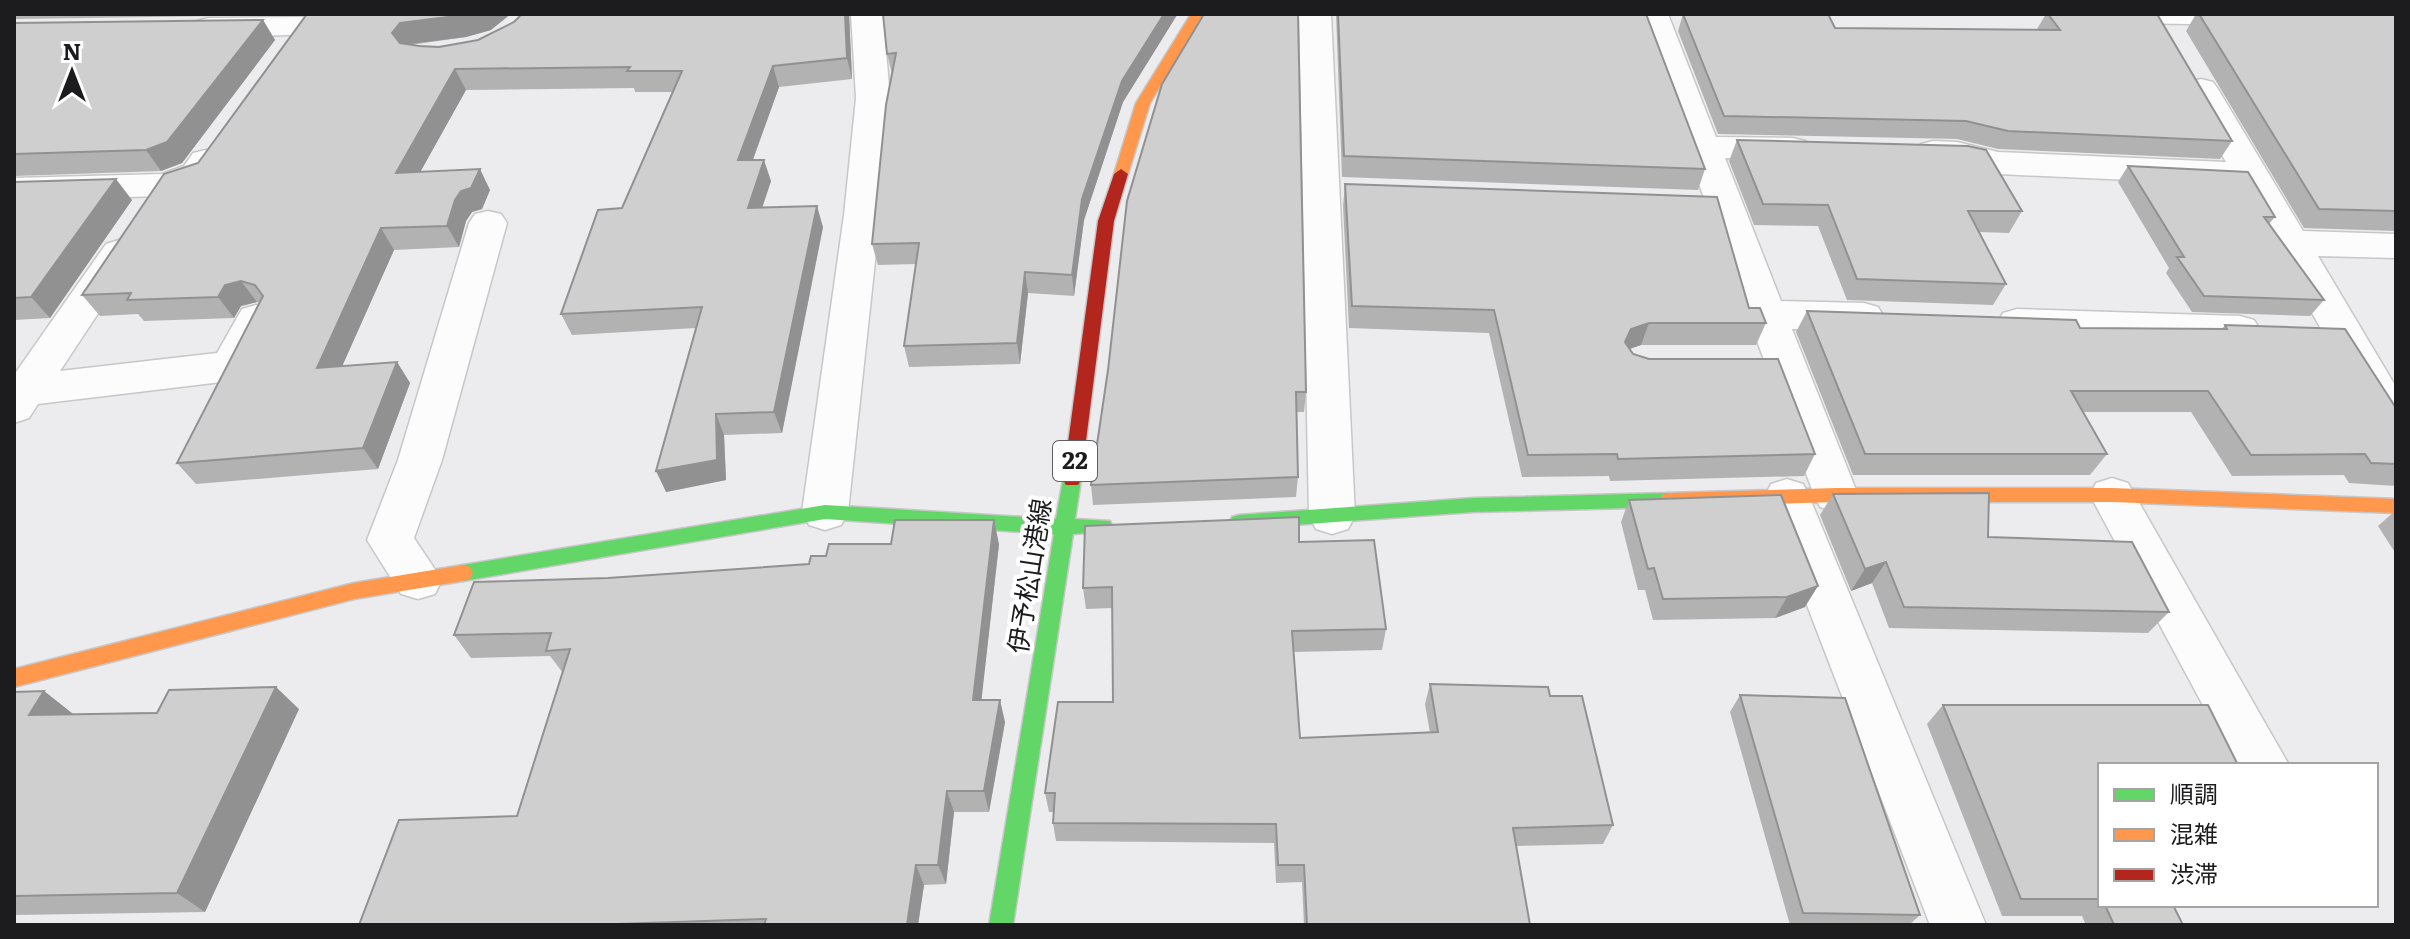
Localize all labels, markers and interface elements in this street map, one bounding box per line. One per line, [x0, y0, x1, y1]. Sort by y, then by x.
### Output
north arrow [32, 32, 112, 112]
text: N [63, 34, 81, 67]
road number: 22 [1053, 441, 1097, 481]
street label: 伊予松山港線 [996, 496, 1059, 656]
legend [2098, 763, 2378, 907]
text: 順調 [2170, 775, 2218, 810]
text: 混雑 [2170, 815, 2218, 850]
text: 渋滞 [2170, 855, 2218, 890]

